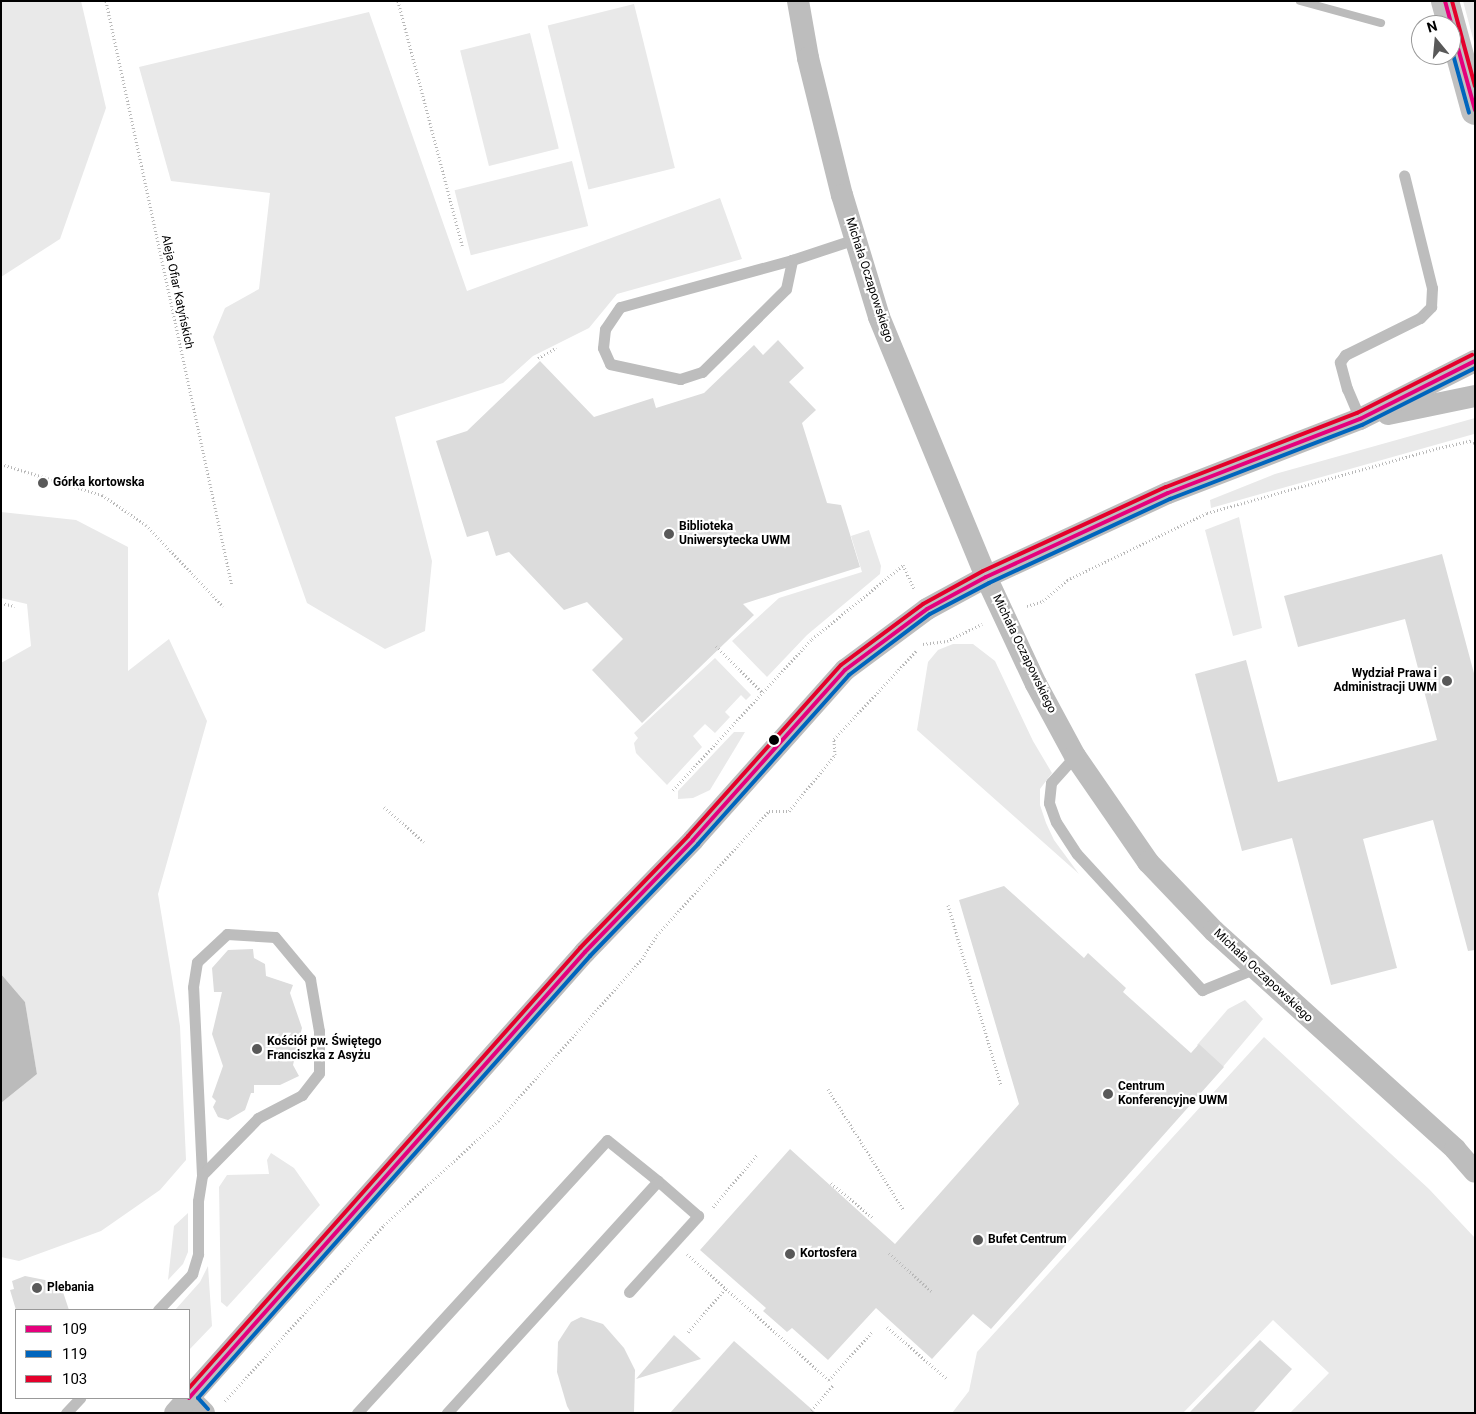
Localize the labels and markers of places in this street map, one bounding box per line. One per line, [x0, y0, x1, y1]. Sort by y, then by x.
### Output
place label: Górka kortowska [53, 476, 145, 490]
marker: Górka kortowska [37, 477, 49, 489]
place label: Biblioteka Uniwersytecka UWM [679, 520, 790, 548]
marker: Biblioteka Uniwersytecka UWM [663, 528, 675, 540]
place label: Wydział Prawa i Administracji UWM [1333, 667, 1437, 695]
marker: Wydział Prawa i Administracji UWM [1441, 675, 1453, 687]
unlabelled marker [769, 735, 779, 745]
place label: Kościół pw. Świętego Franciszka z Asyżu [267, 1035, 382, 1063]
marker: Kościół pw. Świętego Franciszka z Asyżu [251, 1043, 263, 1055]
place label: Centrum Konferencyjne UWM [1118, 1080, 1228, 1108]
marker: Centrum Konferencyjne UWM [1102, 1088, 1114, 1100]
place label: Bufet Centrum [988, 1233, 1067, 1247]
marker: Bufet Centrum [972, 1234, 984, 1246]
place label: Kortosfera [800, 1247, 857, 1261]
marker: Kortosfera [784, 1248, 796, 1260]
place label: Plebania [47, 1281, 94, 1295]
marker: Plebania [31, 1282, 43, 1294]

